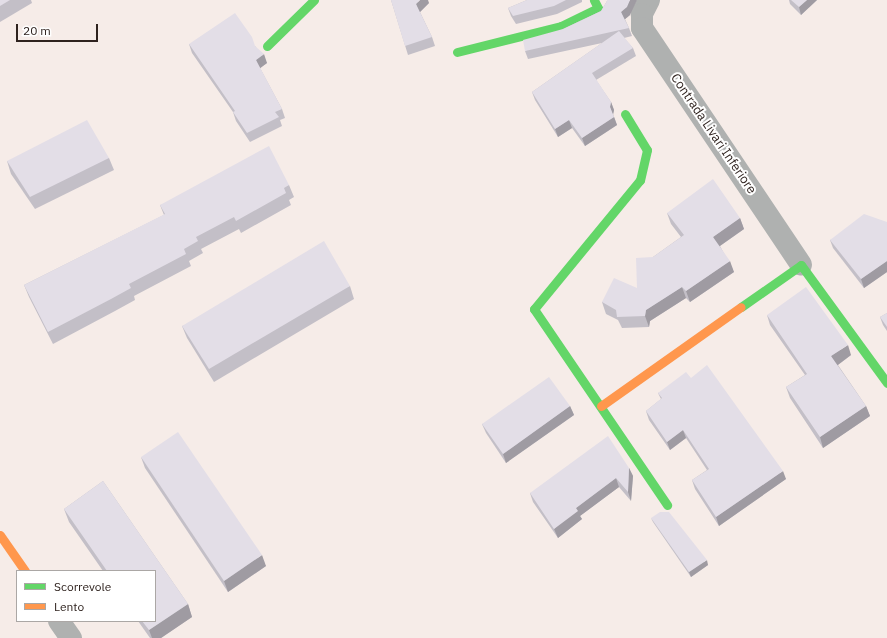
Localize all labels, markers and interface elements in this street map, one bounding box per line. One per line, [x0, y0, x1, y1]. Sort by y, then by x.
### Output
scale bar [18, 16, 100, 42]
text: 20 m [23, 23, 51, 38]
street label: Contrada Livari Inferiore [667, 71, 759, 197]
legend [16, 570, 156, 622]
text: Scorrevole [54, 579, 111, 594]
text: Lento [54, 599, 84, 614]

